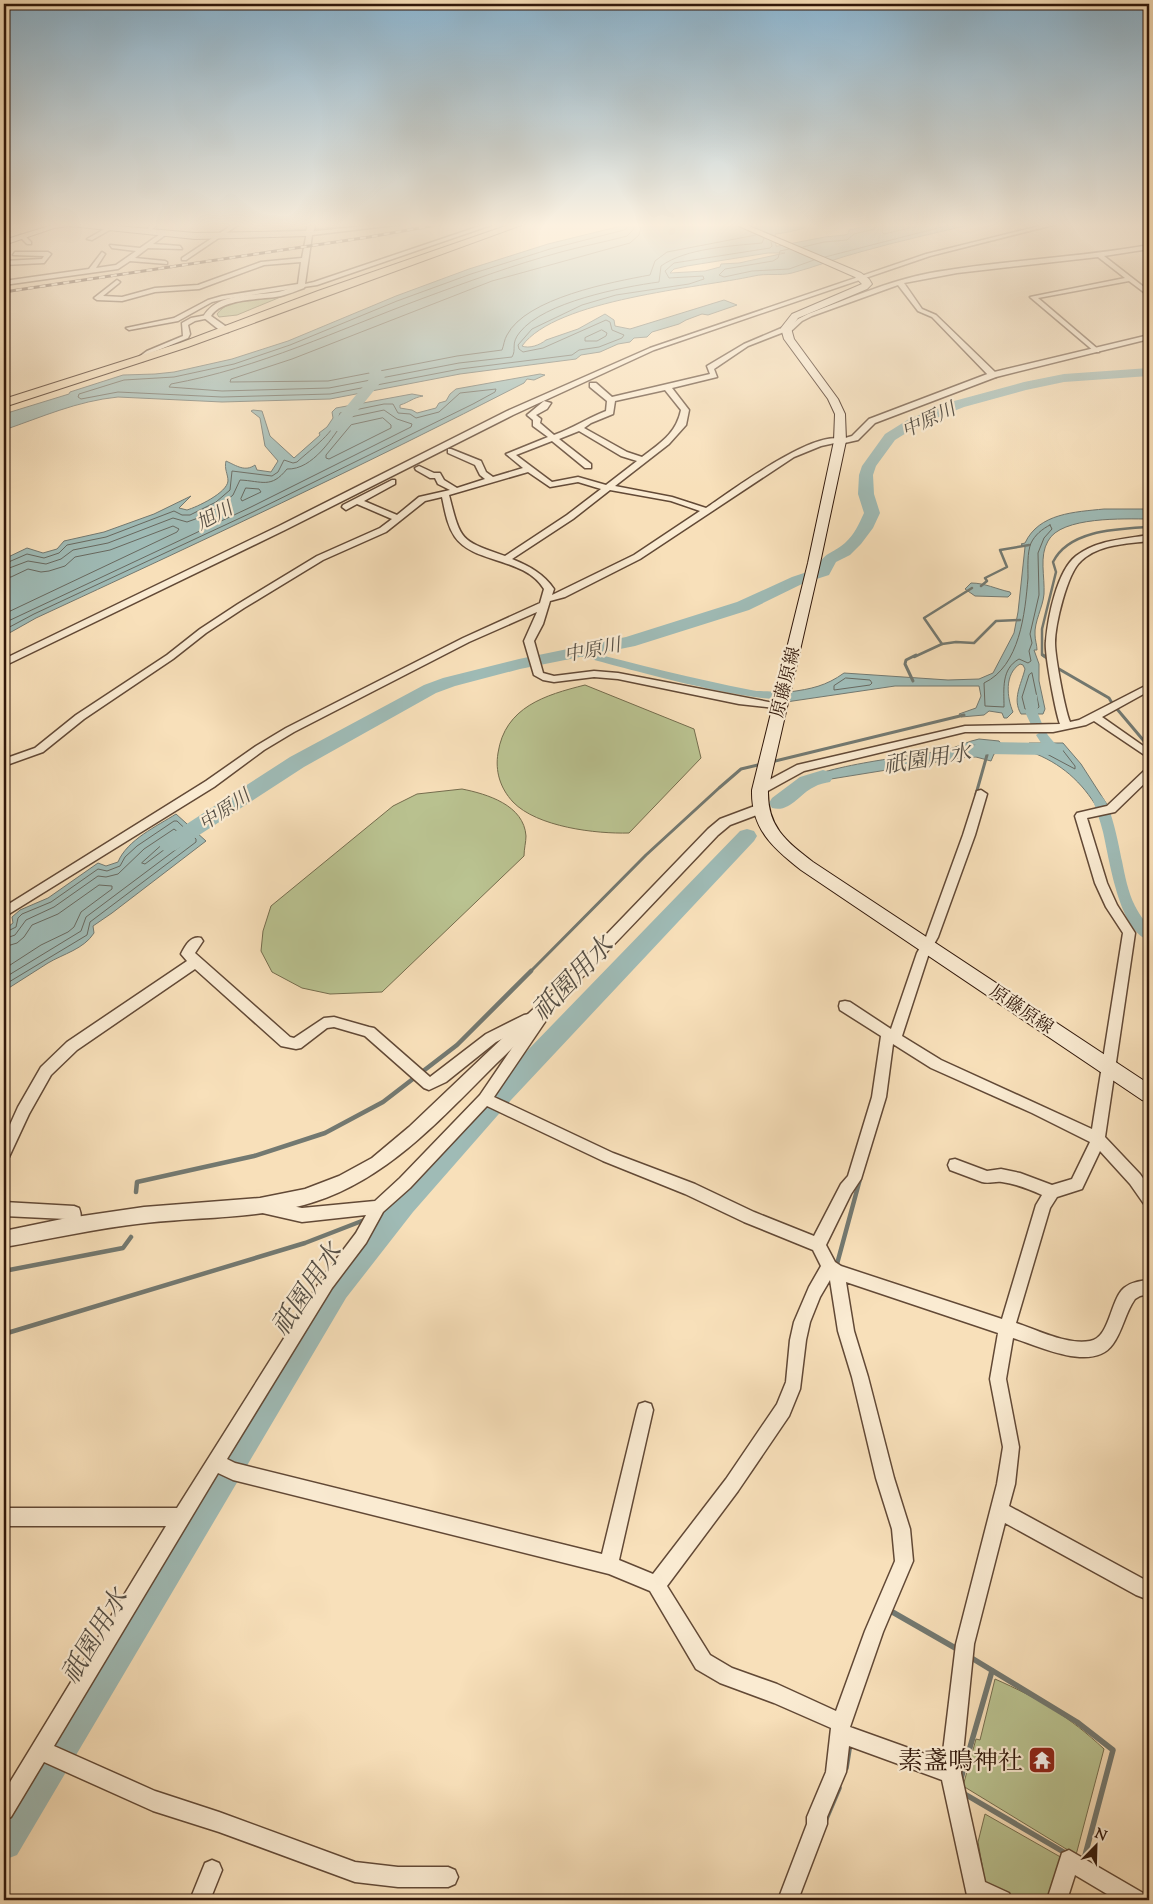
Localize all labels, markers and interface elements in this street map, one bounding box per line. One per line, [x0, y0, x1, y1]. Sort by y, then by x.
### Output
water label: 中原川 [898, 396, 962, 446]
water label: 旭川 [192, 495, 240, 538]
water label: 中原川 [562, 632, 625, 670]
street label: 原藤原線 [766, 644, 808, 721]
water label: 祇園用水 [882, 738, 975, 784]
water label: 中原川 [194, 783, 258, 838]
water label: 祇園用水 [524, 927, 625, 1030]
street label: 原藤原線 [984, 980, 1058, 1042]
water label: 祇園用水 [264, 1234, 354, 1344]
water label: 祇園用水 [53, 1581, 140, 1691]
place label: 素盞鳴神社 [898, 1745, 1023, 1781]
temple icon: 素盞鳴神社 [1027, 1745, 1057, 1775]
north arrow [1070, 1822, 1120, 1872]
text: N [1091, 1824, 1109, 1847]

